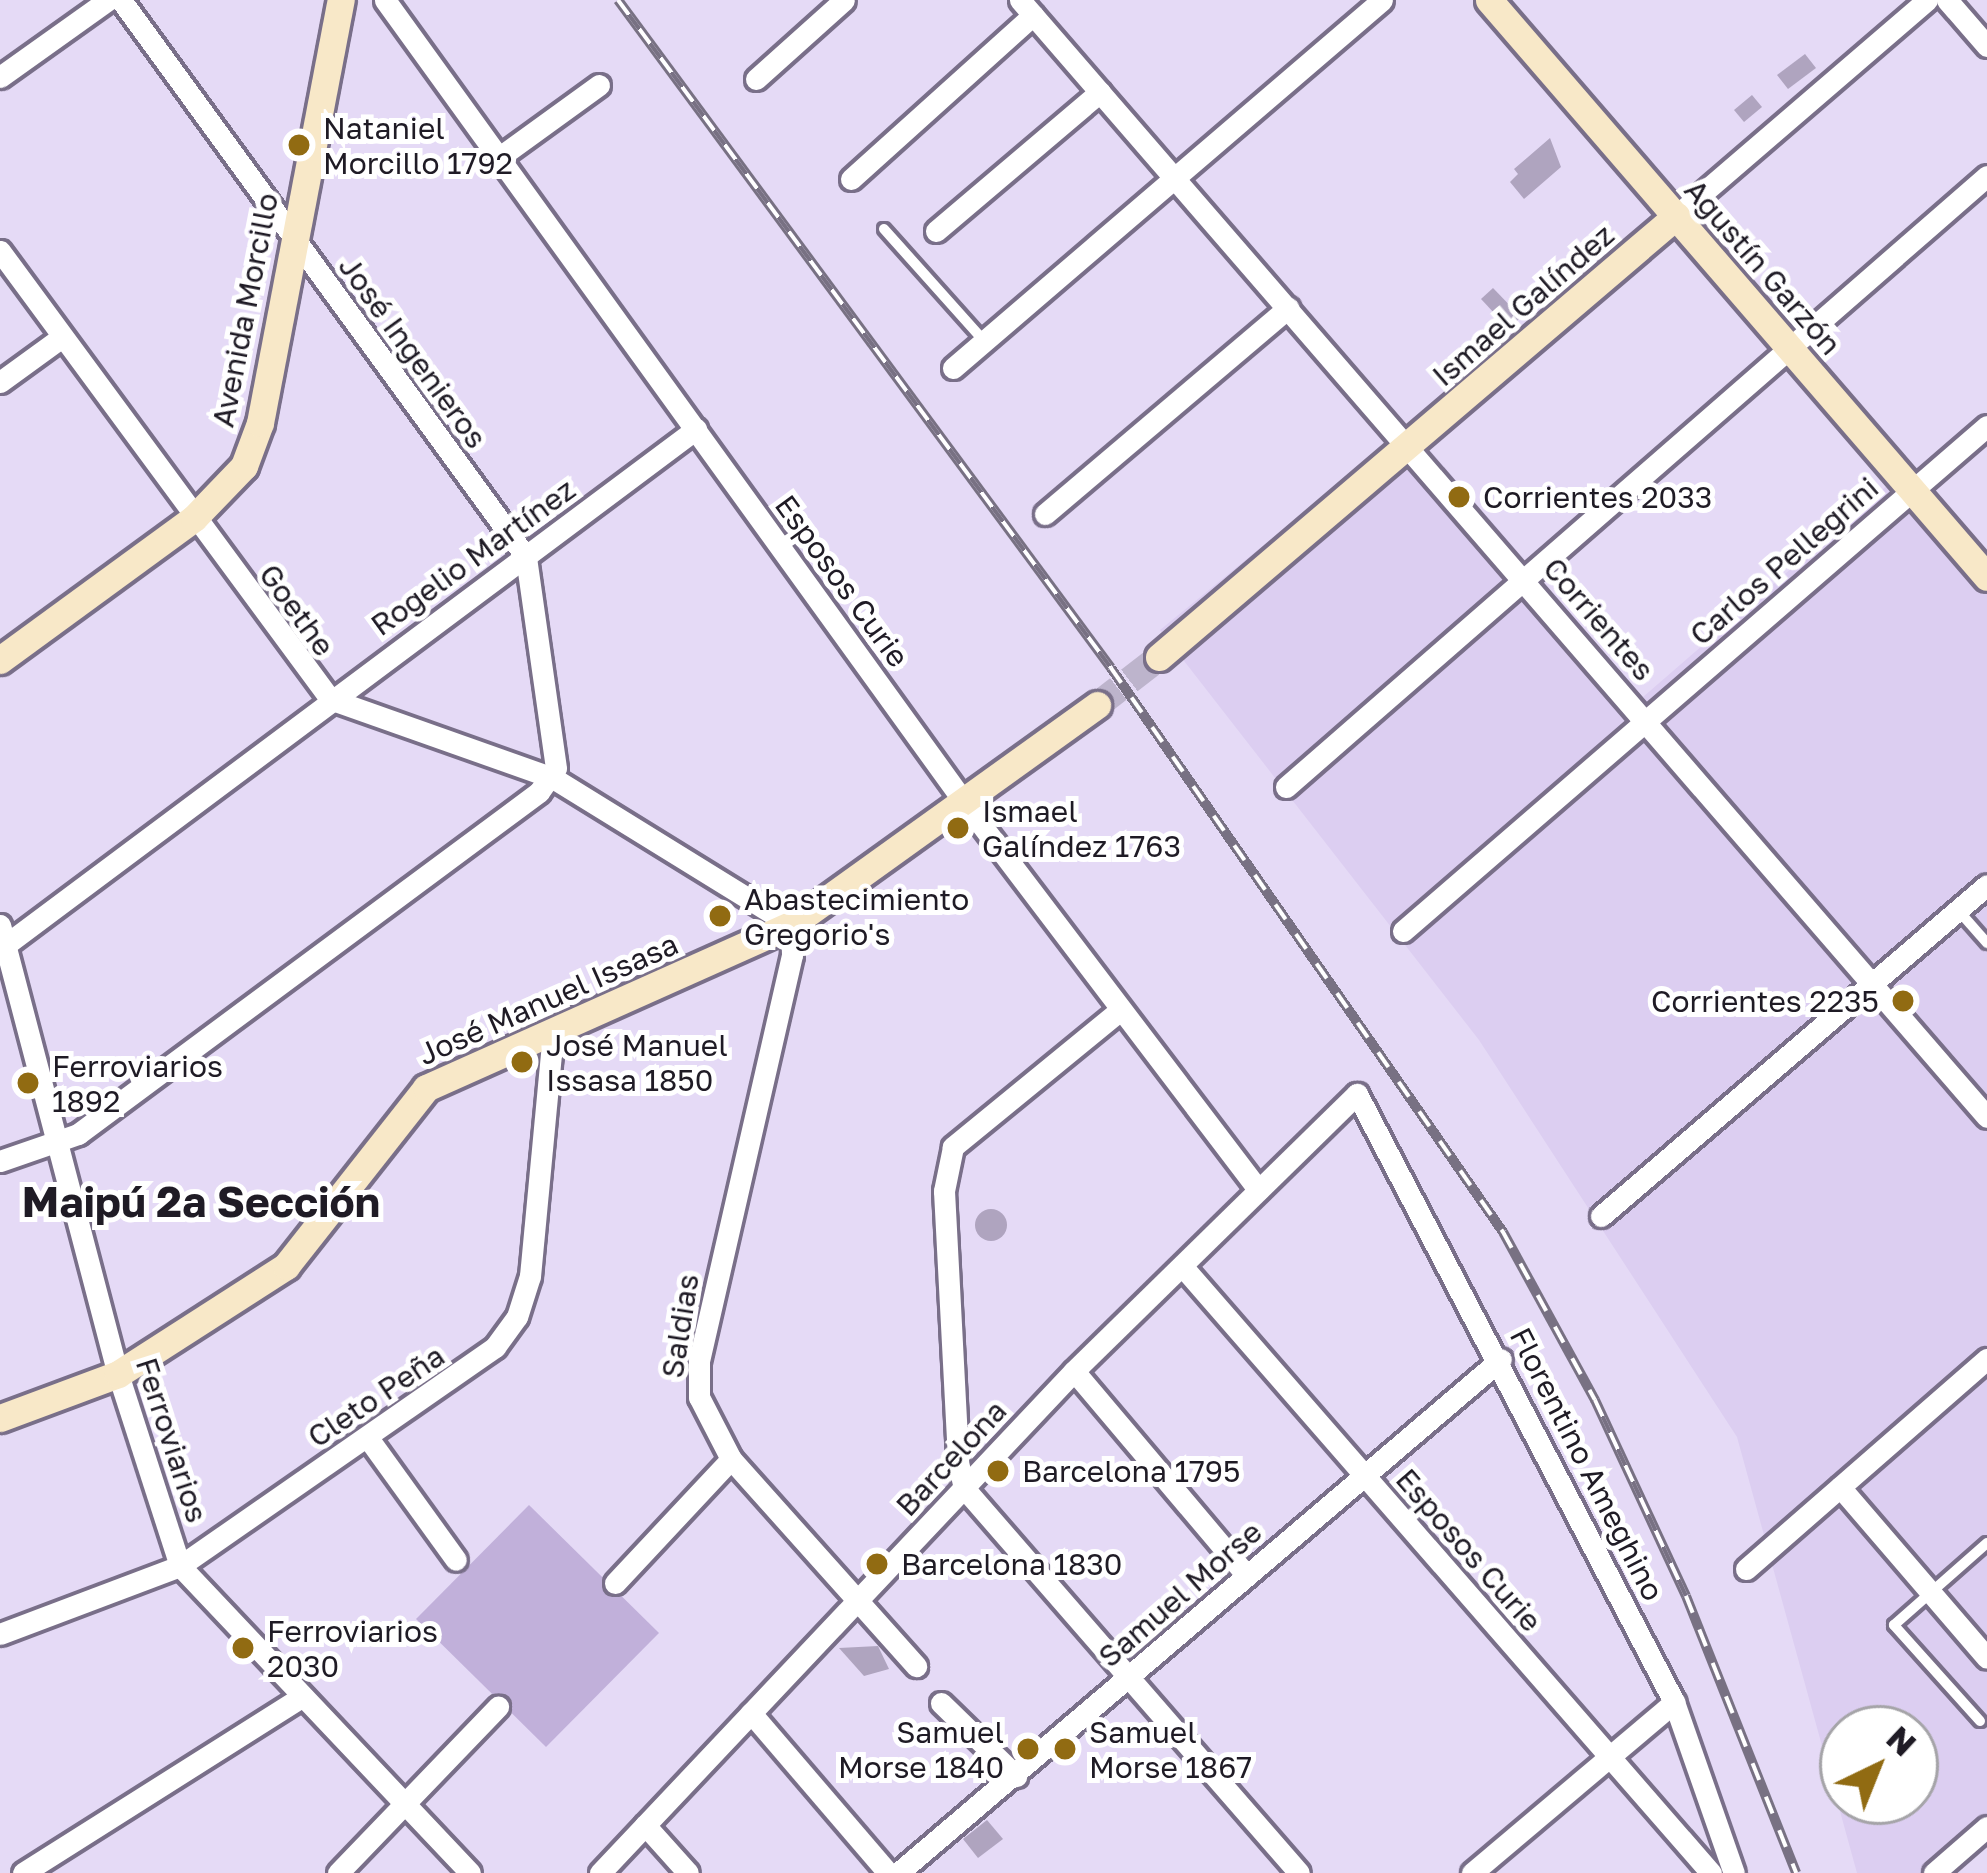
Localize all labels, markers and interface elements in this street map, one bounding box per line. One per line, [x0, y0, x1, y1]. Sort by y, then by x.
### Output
place label: Nataniel Morcillo 1792 [323, 110, 513, 180]
marker: Nataniel Morcillo 1792 [286, 132, 312, 158]
street label: Agustín Garzón [1677, 172, 1849, 362]
street label: Avenida Morcillo [205, 190, 285, 430]
street label: Ismael Galíndez [1425, 216, 1621, 394]
street label: José Ingenieros [331, 249, 495, 455]
street label: Carlos Pellegrini [1683, 470, 1885, 652]
street label: Rogelio Martínez [364, 471, 582, 643]
place label: Corrientes 2033 [1483, 479, 1712, 515]
marker: Corrientes 2033 [1446, 484, 1472, 510]
street label: Esposos Curie [768, 488, 916, 674]
street label: Corrientes [1536, 550, 1662, 688]
street label: Goethe [252, 557, 342, 663]
place label: Ismael Galíndez 1763 [982, 793, 1181, 864]
marker: Ismael Galíndez 1763 [945, 815, 971, 841]
place label: Abastecimiento Gregorio's [744, 881, 969, 952]
marker: Abastecimiento Gregorio's [707, 903, 733, 929]
street label: José Manuel Issasa [413, 926, 683, 1072]
place label: Corrientes 2235 [1651, 983, 1879, 1019]
marker: Corrientes 2235 [1890, 988, 1916, 1014]
place label: José Manuel Issasa 1850 [546, 1027, 728, 1098]
place label: Ferroviarios 1892 [52, 1048, 223, 1118]
marker: José Manuel Issasa 1850 [509, 1049, 535, 1075]
marker: Ferroviarios 1892 [15, 1070, 41, 1096]
district label: Maipú 2ª Sección [22, 1176, 380, 1226]
street label: Saldias [654, 1271, 706, 1381]
street label: Florentino Ameghino [1503, 1321, 1671, 1607]
street label: Cleto Peña [301, 1337, 451, 1455]
street label: Ferroviarios [128, 1353, 216, 1527]
street label: Barcelona [888, 1393, 1014, 1523]
place label: Barcelona 1795 [1022, 1453, 1240, 1489]
marker: Barcelona 1795 [985, 1458, 1011, 1484]
street label: Esposos Curie [1389, 1461, 1549, 1639]
street label: Samuel Morse [1091, 1513, 1269, 1675]
place label: Barcelona 1830 [901, 1546, 1122, 1582]
marker: Barcelona 1830 [864, 1551, 890, 1577]
place label: Ferroviarios 2030 [267, 1613, 438, 1684]
marker: Ferroviarios 2030 [230, 1635, 256, 1661]
north arrow [1819, 1705, 1939, 1825]
place label: Samuel Morse 1840 [838, 1714, 1004, 1784]
place label: Samuel Morse 1867 [1089, 1714, 1252, 1784]
text: N [1879, 1718, 1924, 1763]
marker: Samuel Morse 1840 [1015, 1736, 1041, 1762]
marker: Samuel Morse 1867 [1052, 1736, 1078, 1762]

